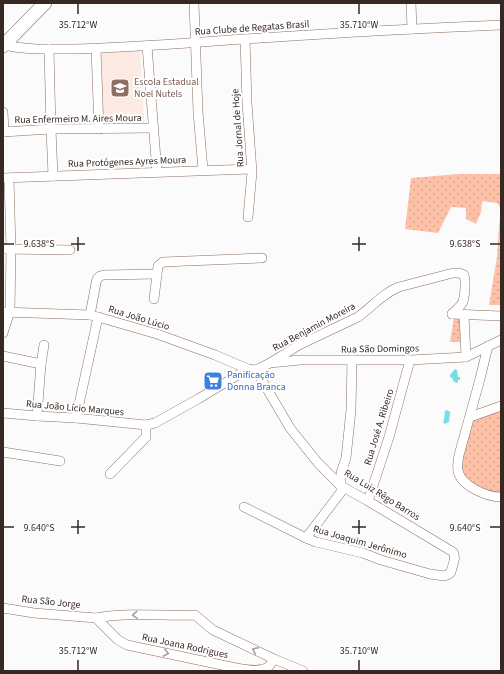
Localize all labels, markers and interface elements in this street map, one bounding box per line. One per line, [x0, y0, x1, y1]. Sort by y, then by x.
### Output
street label: Rua Clube de Regatas Brasil [194, 17, 310, 39]
text: 35.712°W [59, 18, 97, 32]
text: 35.710°W [340, 18, 378, 32]
place label: Escola Estadual Noel Nutels [134, 75, 199, 101]
school or university icon: Escola Estadual Noel Nutels [109, 77, 131, 99]
street label: Rua Jornal de Hoje [228, 88, 248, 168]
street label: Rua Enfermeiro M. Aires Moura [14, 111, 142, 127]
street label: Rua Protógenes Ayres Moura [68, 153, 186, 171]
text: 9.638°S [23, 237, 55, 251]
text: 9.638°S [449, 237, 481, 251]
street label: Rua Benjamin Moreira [270, 299, 358, 355]
street label: Rua João Lúcio [107, 302, 171, 334]
street label: Rua São Domingos [341, 341, 419, 357]
place label: Panificação Donna Branca [227, 368, 286, 394]
supermarket icon: Panificação Donna Branca [202, 370, 224, 392]
street label: Rua José A. Ribeiro [361, 387, 397, 467]
street label: Rua João Lício Marques [25, 397, 125, 419]
street label: Rua Luiz Rêgo Barros [341, 466, 423, 524]
text: 9.640°S [23, 521, 55, 535]
text: 9.640°S [449, 521, 481, 535]
street label: Rua Joaquim Jerônimo [311, 522, 409, 562]
street label: Rua São Jorge [21, 592, 81, 612]
one-way arrow [132, 611, 138, 620]
street label: Rua Joana Rodrigues [141, 630, 229, 662]
text: 35.712°W [59, 644, 97, 658]
text: 35.710°W [340, 644, 378, 658]
one-way arrow [251, 647, 259, 655]
one-way arrow [163, 648, 169, 657]

